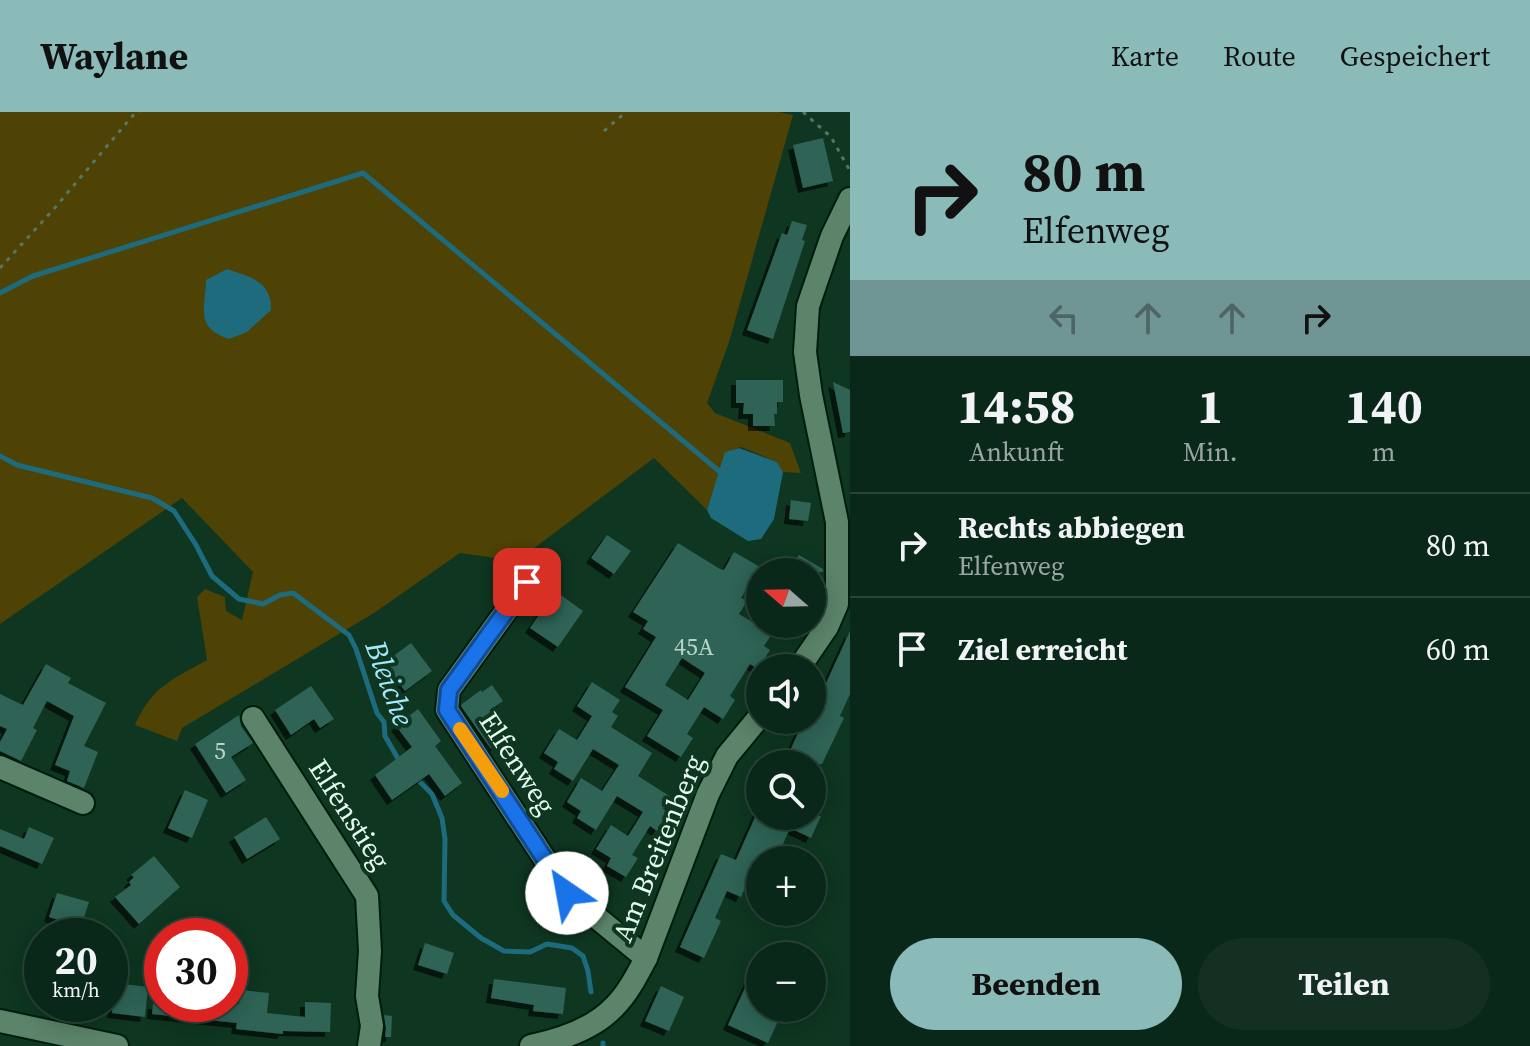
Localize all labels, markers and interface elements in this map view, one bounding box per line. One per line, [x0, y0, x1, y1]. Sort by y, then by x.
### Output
text: Waylane [40, 30, 188, 82]
text: Karte [1111, 37, 1179, 75]
text: Route [1223, 37, 1296, 75]
text: Gespeichert [1340, 37, 1490, 75]
text: 80 m [1022, 133, 1145, 210]
icon: right [890, 144, 994, 248]
text: Elfenweg [1022, 206, 1170, 255]
icon: left [1042, 296, 1086, 340]
icon: ahead [1126, 296, 1170, 340]
icon: ahead [1210, 296, 1254, 340]
icon: right [1294, 296, 1338, 340]
text: 14:58 [957, 373, 1076, 439]
text: 1 [1197, 373, 1223, 439]
text: 140 [1345, 373, 1423, 439]
text: Ankunft [969, 434, 1064, 470]
text: Min. [1183, 434, 1238, 470]
text: m [1372, 434, 1396, 470]
text: Rechts abbiegen [958, 507, 1185, 548]
icon: right [890, 523, 934, 567]
text: 80 m [1426, 525, 1490, 566]
pin [493, 548, 561, 616]
text: Elfenweg [958, 548, 1065, 584]
north arrow [746, 558, 826, 638]
map controls [746, 558, 826, 1022]
icon: arrive [505, 560, 549, 604]
icon: arrive [890, 627, 934, 671]
text: Ziel erreicht [958, 629, 1127, 670]
text: 60 m [1426, 629, 1490, 670]
house number: 45A [674, 630, 714, 663]
water label: Bleiche [355, 634, 424, 731]
button: sound [746, 654, 826, 734]
street label: Elfenweg [471, 705, 565, 821]
house number: 5 [214, 734, 226, 767]
street label: Am Breitenberg [603, 749, 713, 947]
button: search [746, 750, 826, 830]
street label: Elfenstieg [300, 752, 400, 876]
button: + [746, 846, 826, 926]
position arrow [525, 851, 609, 935]
speed limit sign: 30 [144, 918, 248, 1022]
text: 20 [54, 933, 98, 987]
button: Beenden [890, 938, 1182, 1030]
button: Teilen [1198, 938, 1490, 1030]
button: − [746, 942, 826, 1022]
text: km/h [52, 976, 100, 1004]

